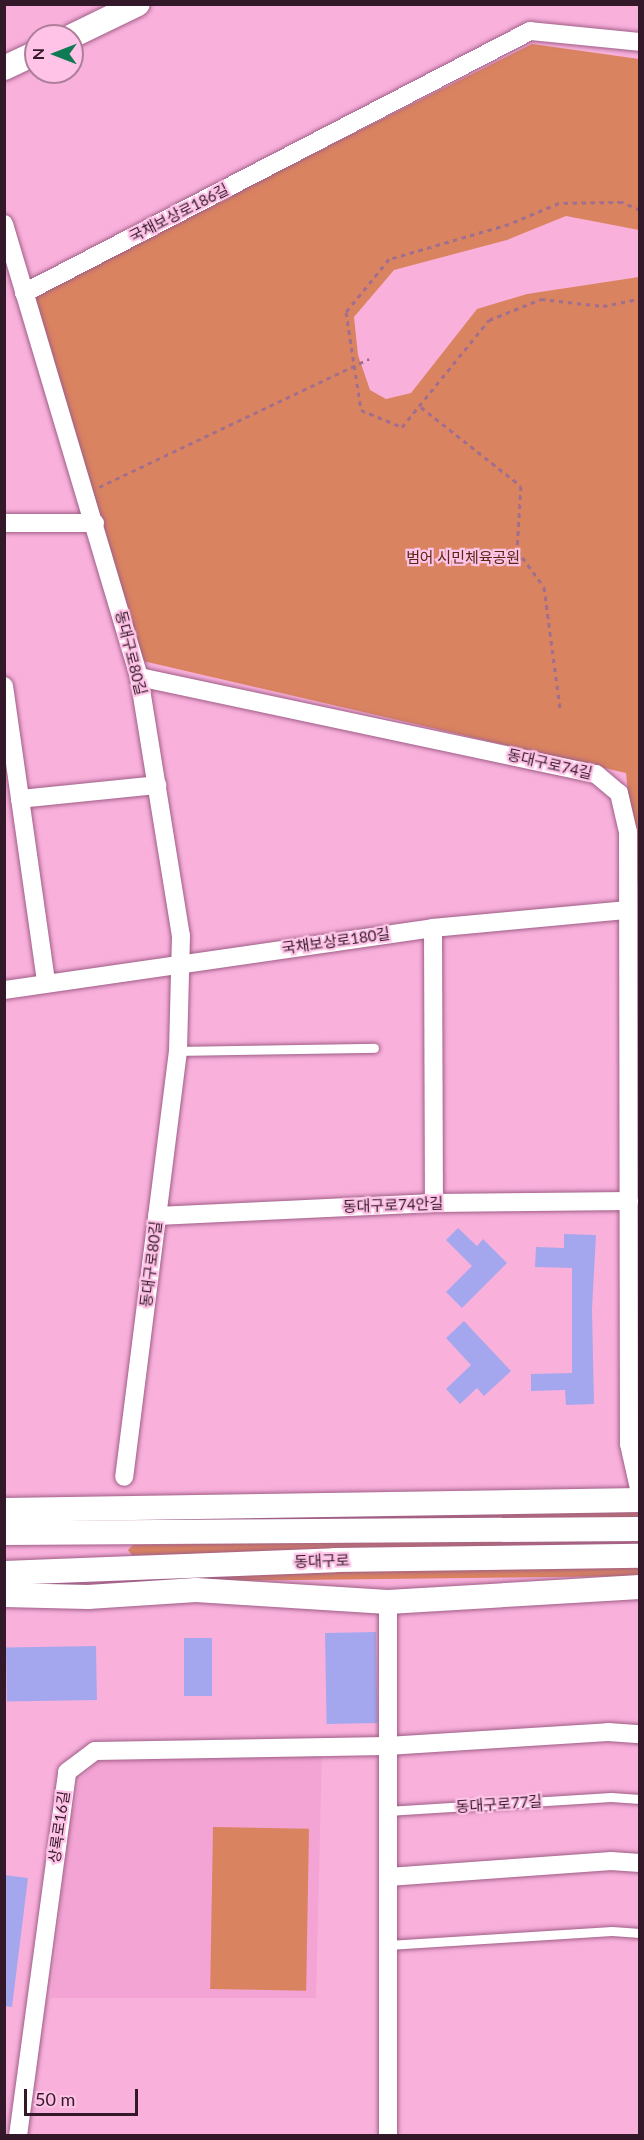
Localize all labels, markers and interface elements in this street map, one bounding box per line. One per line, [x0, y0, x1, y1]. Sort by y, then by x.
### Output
north arrow [24, 24, 84, 84]
text: N [28, 48, 47, 60]
street label: 국채보상로186길 [126, 180, 232, 246]
park label: 범어 시민체육공원 [406, 549, 520, 567]
street label: 동대구로80길 [112, 609, 150, 697]
street label: 동대구로74길 [506, 746, 594, 782]
street label: 국채보상로180길 [281, 925, 391, 957]
street label: 동대구로74안길 [343, 1194, 443, 1216]
street label: 동대구로80길 [137, 1220, 165, 1308]
street label: 동대구로 [294, 1551, 350, 1571]
street label: 상록로16길 [45, 1790, 73, 1864]
street label: 동대구로77길 [455, 1792, 543, 1816]
scale bar [27, 2077, 141, 2115]
text: 50 m [35, 2088, 75, 2110]

